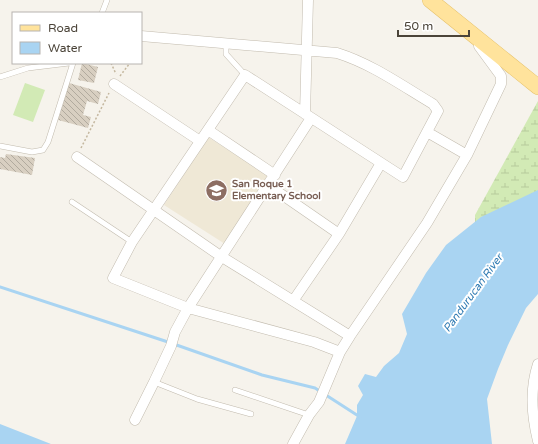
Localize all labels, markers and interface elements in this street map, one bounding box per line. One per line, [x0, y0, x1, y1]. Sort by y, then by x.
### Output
legend [12, 12, 142, 64]
scale bar [398, 12, 469, 38]
text: 50 m [404, 19, 433, 33]
text: Road [48, 21, 78, 35]
text: Water [48, 41, 83, 55]
school or university icon: San Roque 1 Elementary School [203, 177, 229, 203]
place label: San Roque 1 Elementary School [232, 178, 321, 202]
water label: Pandurucan River [440, 250, 507, 334]

